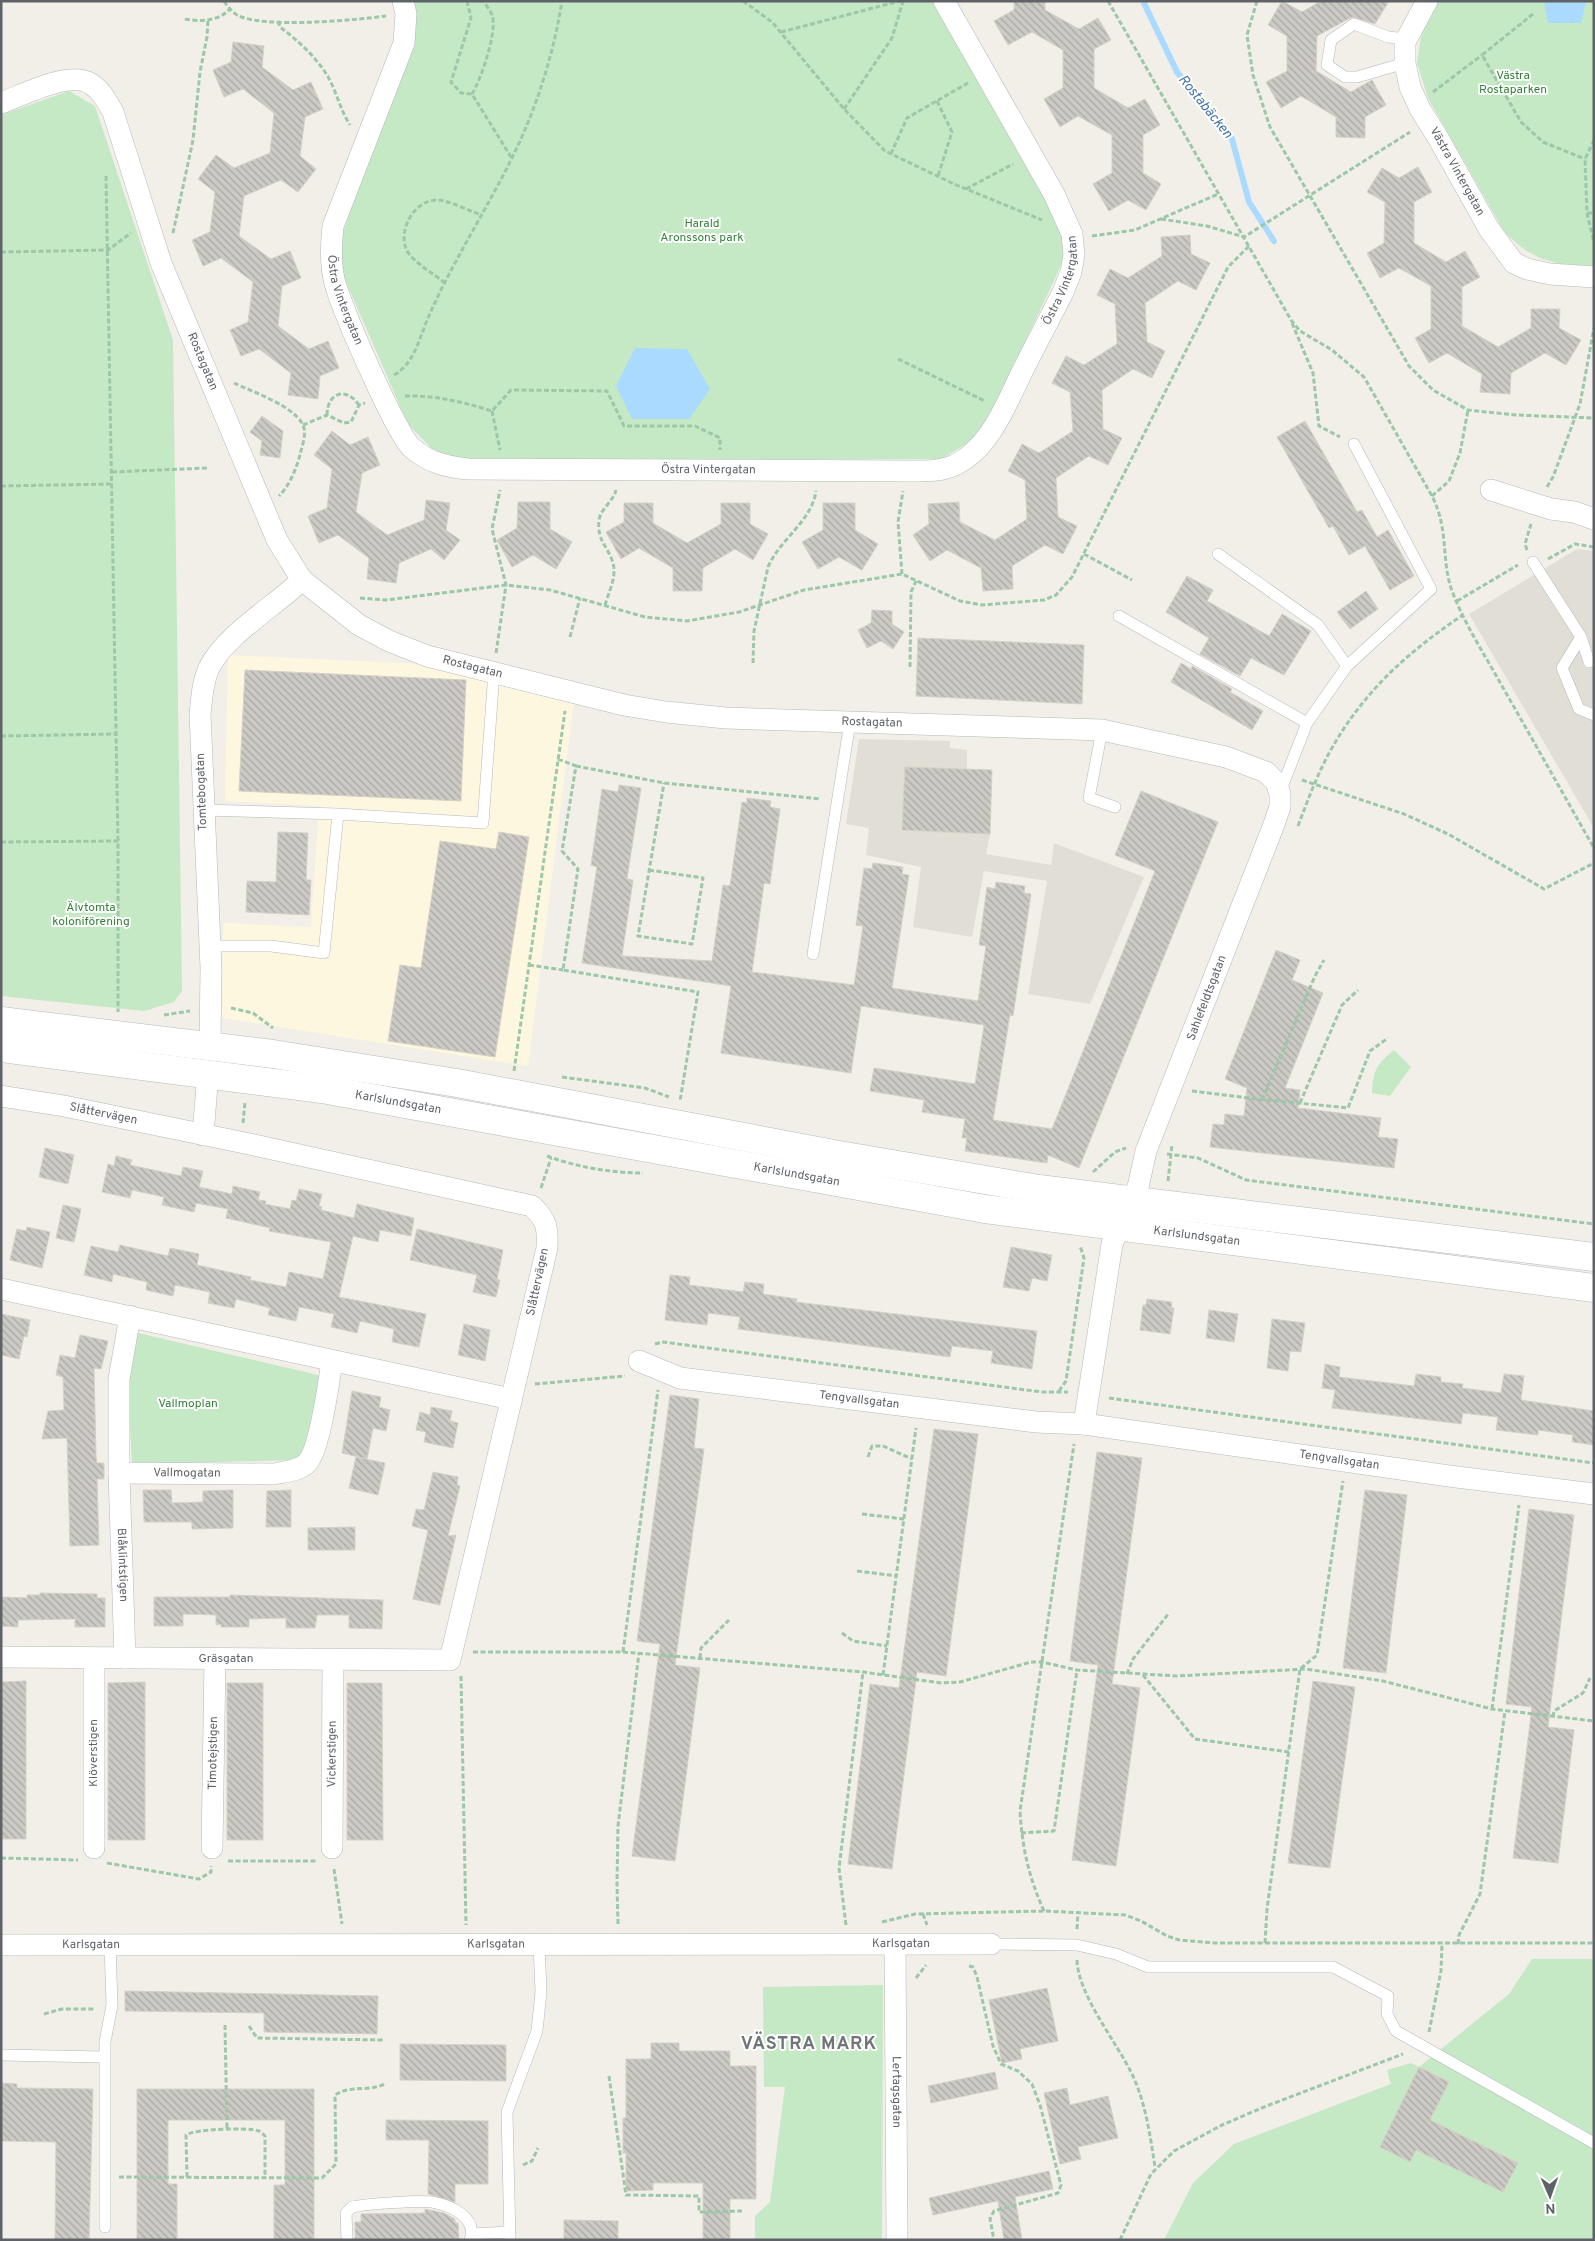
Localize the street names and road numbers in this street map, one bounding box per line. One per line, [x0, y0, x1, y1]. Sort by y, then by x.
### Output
street label: Västra Vintergatan [1425, 124, 1488, 219]
street label: Östra Vintergatan [1039, 235, 1082, 328]
street label: Östra Vintergatan [323, 255, 366, 348]
street label: Rostagatan [183, 330, 222, 393]
street label: Östra Vintergatan [661, 462, 756, 478]
street label: Rostagatan [441, 652, 504, 682]
street label: Rostagatan [841, 714, 903, 732]
street label: Tomtebogatan [193, 753, 211, 831]
street label: Sahlefeldtsgatan [1183, 953, 1231, 1043]
street label: Karlslundsgatan [354, 1087, 443, 1118]
street label: Slåttervägen [68, 1099, 139, 1129]
street label: Karlslundsgatan [752, 1159, 841, 1191]
street label: Karlslundsgatan [1152, 1223, 1241, 1250]
street label: Slåttervägen [523, 1247, 553, 1317]
street label: Tengvallsgatan [818, 1387, 900, 1413]
street label: Tengvallsgatan [1298, 1447, 1381, 1474]
street label: Vallmogatan [153, 1465, 221, 1482]
street label: Blåklintstigen [113, 1528, 131, 1602]
street label: Gräsgatan [198, 1651, 254, 1667]
street label: Timotejstigen [205, 1716, 222, 1790]
street label: Klöverstigen [86, 1719, 102, 1787]
street label: Vickerstigen [324, 1720, 341, 1788]
street label: Karlsgatan [467, 1936, 525, 1953]
street label: Karlsgatan [872, 1936, 930, 1952]
street label: Karlsgatan [62, 1937, 120, 1953]
street label: Lertagsgatan [888, 2056, 904, 2128]

